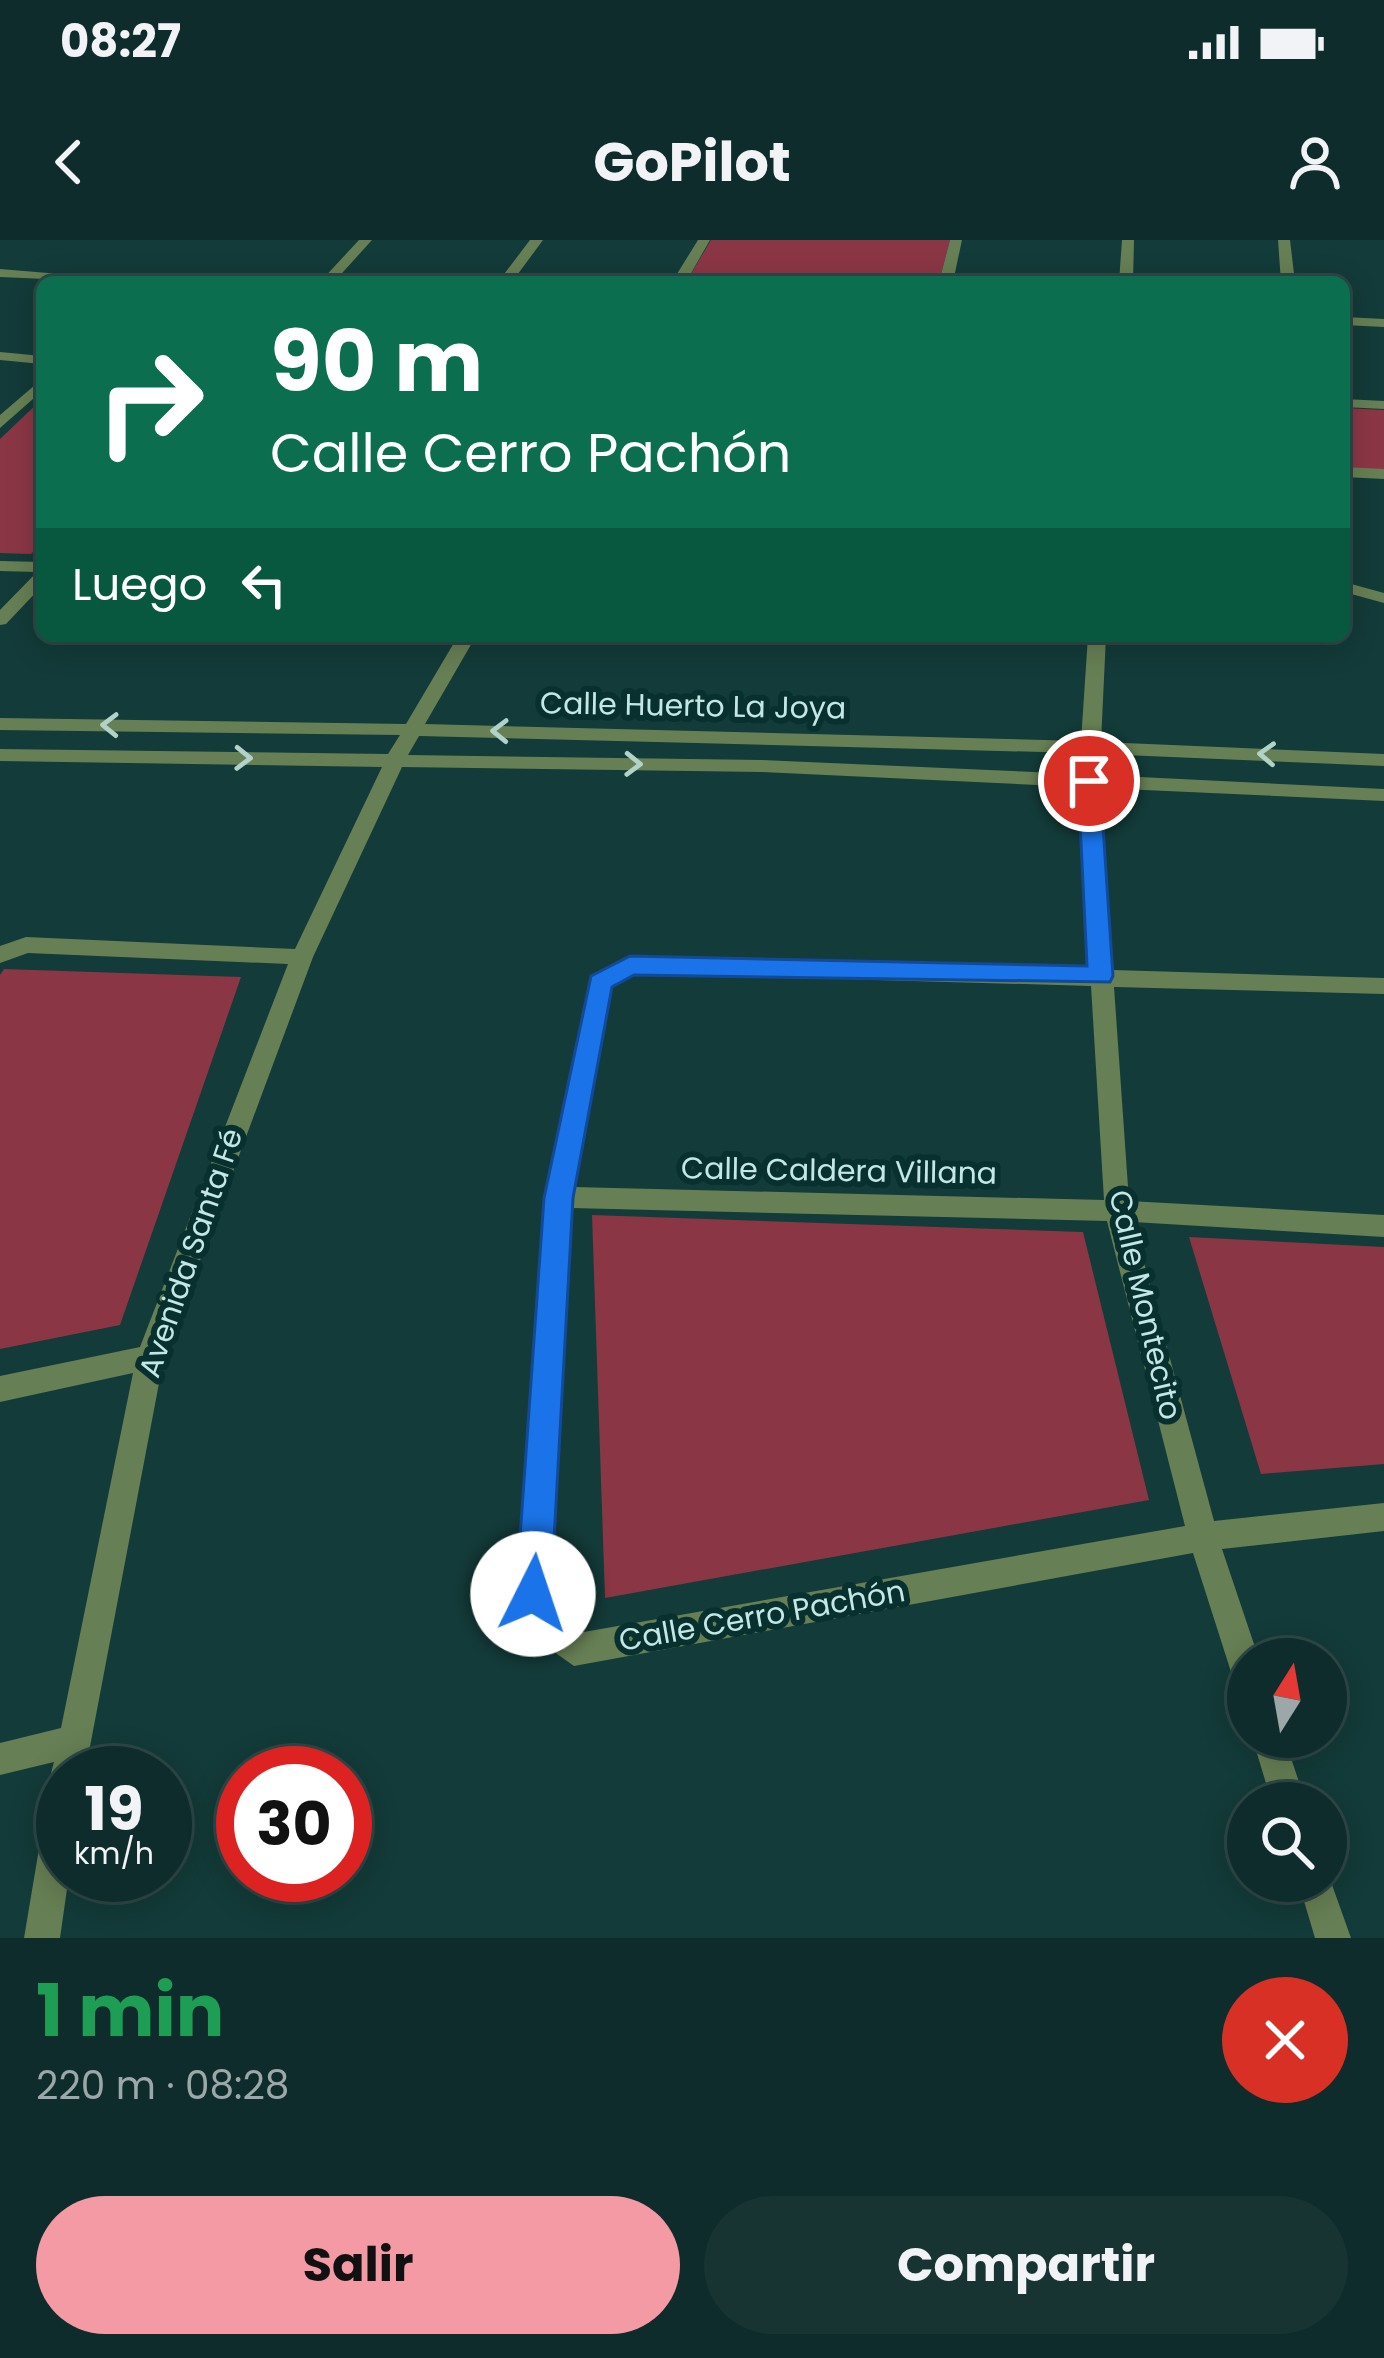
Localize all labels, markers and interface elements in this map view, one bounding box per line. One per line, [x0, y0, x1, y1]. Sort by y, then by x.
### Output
text: 08:27 [60, 10, 181, 73]
text: GoPilot [593, 124, 791, 200]
icon: back [36, 129, 102, 195]
icon: person [1282, 129, 1348, 195]
text: 90 m [270, 303, 483, 420]
icon: right [72, 324, 228, 480]
text: Calle Cerro Pachón [270, 415, 791, 491]
icon: left [231, 552, 297, 618]
text: Luego [72, 553, 207, 616]
street label: Calle Huerto La Joya [540, 681, 846, 730]
one-way arrow [100, 713, 119, 739]
one-way arrow [490, 718, 509, 744]
pin [1038, 730, 1140, 832]
one-way arrow [1257, 741, 1276, 767]
one-way arrow [235, 745, 253, 771]
icon: arrive [1056, 748, 1122, 814]
one-way arrow [625, 751, 643, 777]
street label: Avenida Santa Fé [128, 1123, 253, 1383]
street label: Calle Caldera Villana [681, 1146, 997, 1195]
street label: Calle Montecito [1098, 1186, 1193, 1424]
position arrow [470, 1531, 596, 1657]
street label: Calle Cerro Pachón [616, 1569, 908, 1662]
north arrow [1227, 1638, 1347, 1758]
map controls [1227, 1638, 1347, 1902]
speed limit sign: 30 [216, 1746, 372, 1902]
text: 19 [84, 1767, 144, 1851]
button: search [1227, 1782, 1347, 1902]
text: km/h [74, 1832, 154, 1875]
text: 1 min [36, 1960, 224, 2061]
button: close [1222, 1977, 1348, 2103]
text: 220 m · 08:28 [36, 2058, 289, 2113]
button: Salir [36, 2196, 680, 2334]
button: Compartir [704, 2196, 1348, 2334]

